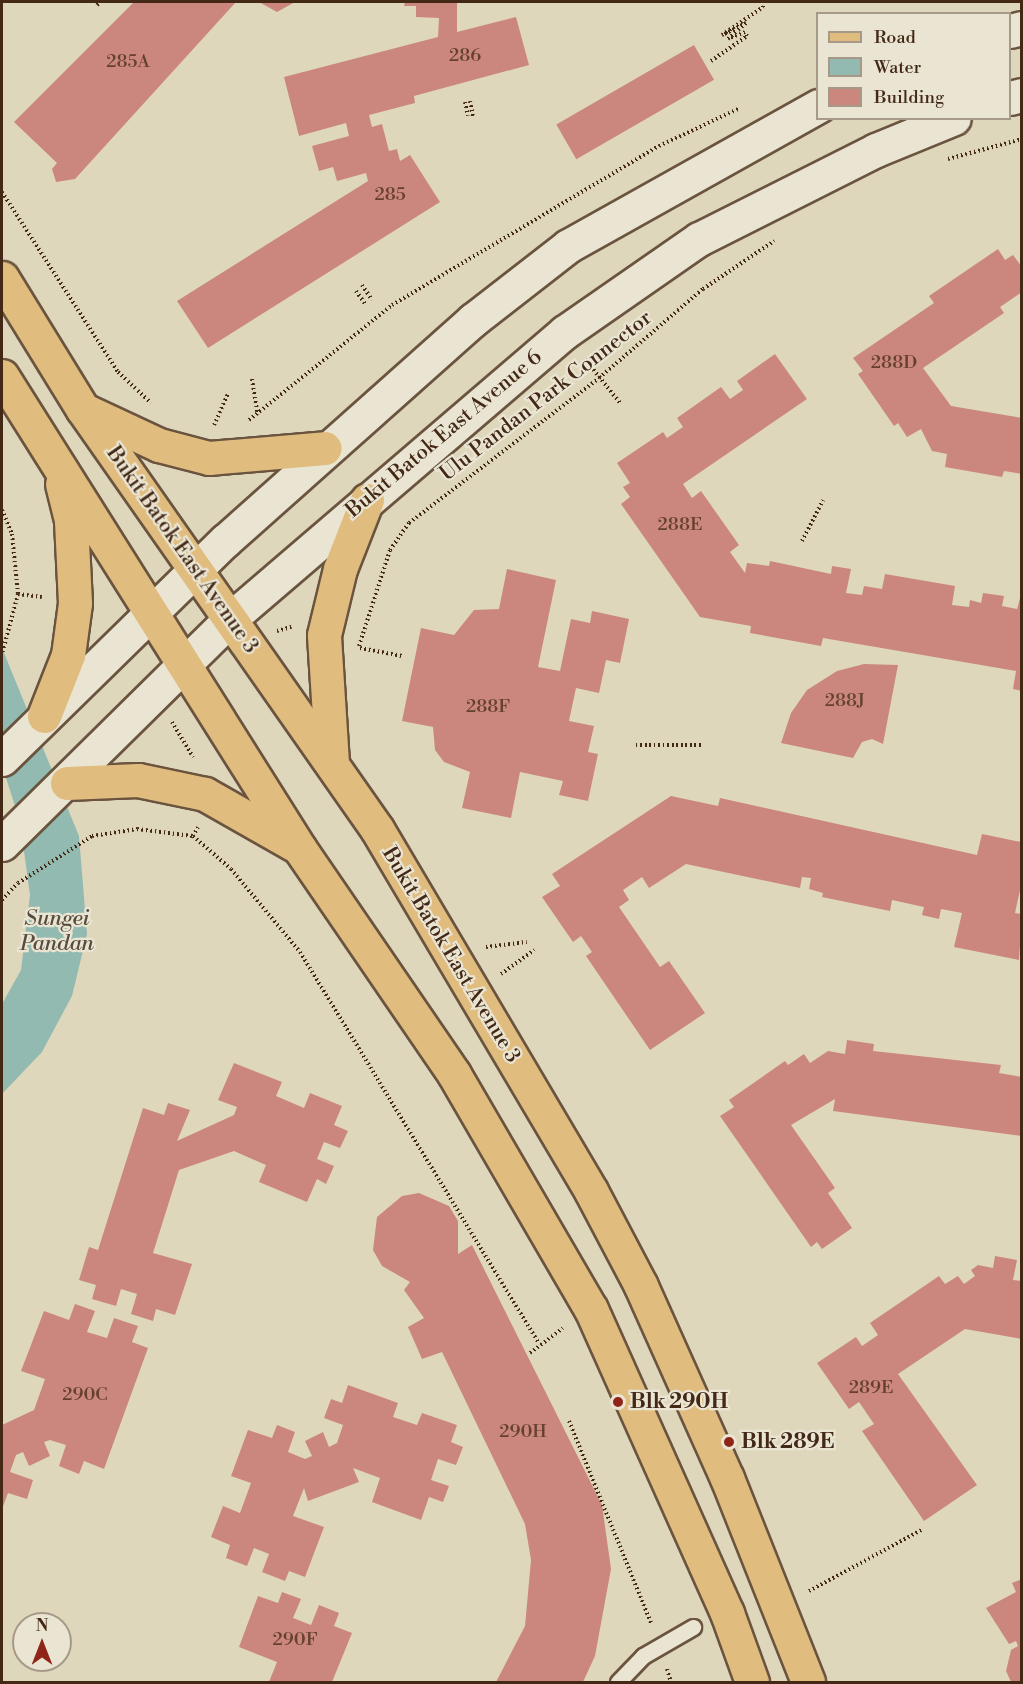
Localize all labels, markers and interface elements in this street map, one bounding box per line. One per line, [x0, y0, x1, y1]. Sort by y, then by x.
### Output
legend [816, 12, 1011, 120]
text: Road [874, 26, 916, 49]
house number: 286 [449, 45, 481, 67]
house number: 285A [106, 51, 150, 73]
text: Water [874, 56, 921, 79]
text: Building [874, 86, 944, 109]
house number: 285 [374, 184, 406, 206]
street label: Ulu Pandan Park Connector [435, 305, 657, 487]
street label: Bukit Batok East Avenue 6 [341, 345, 547, 523]
house number: 288D [871, 352, 917, 374]
street label: Bukit Batok East Avenue 3 [101, 442, 263, 658]
house number: 288E [658, 514, 702, 536]
house number: 288J [825, 690, 865, 712]
house number: 288F [466, 696, 510, 718]
street label: Bukit Batok East Avenue 3 [377, 843, 525, 1067]
water label: Sungei Pandan [20, 905, 94, 956]
house number: 289E [849, 1377, 893, 1399]
house number: 290C [62, 1384, 108, 1406]
place label: Blk 290H [630, 1389, 728, 1415]
marker: Blk 290H [611, 1395, 625, 1409]
house number: 290H [499, 1421, 547, 1443]
place label: Blk 289E [741, 1429, 834, 1455]
marker: Blk 289E [722, 1435, 736, 1449]
north arrow [12, 1612, 72, 1672]
text: N [36, 1616, 48, 1636]
house number: 290F [273, 1629, 317, 1651]

